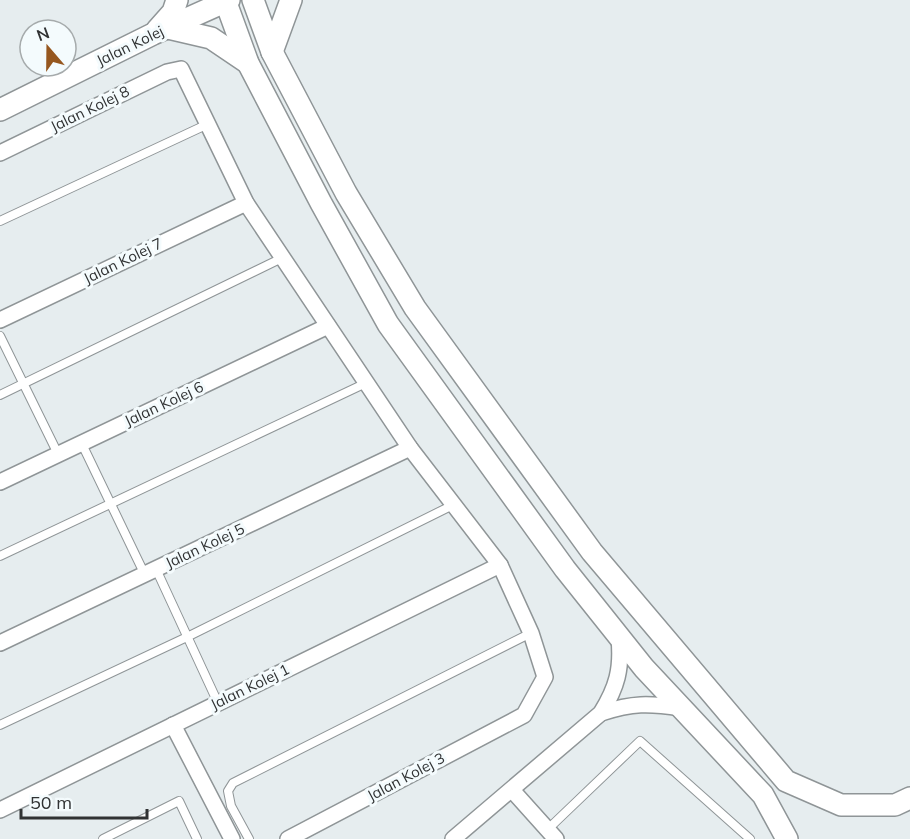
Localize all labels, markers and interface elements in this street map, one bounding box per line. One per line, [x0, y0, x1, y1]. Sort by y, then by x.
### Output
north arrow [18, 18, 78, 78]
street label: Jalan Kolej [93, 21, 166, 70]
text: N [34, 22, 52, 45]
street label: Jalan Kolej 8 [47, 81, 132, 136]
street label: Jalan Kolej 7 [80, 233, 165, 288]
street label: Jalan Kolej 6 [121, 377, 206, 430]
street label: Jalan Kolej 5 [162, 519, 247, 572]
street label: Jalan Kolej 1 [207, 659, 292, 714]
street label: Jalan Kolej 3 [364, 748, 448, 805]
scale bar [21, 782, 147, 820]
text: 50 m [30, 791, 72, 814]

